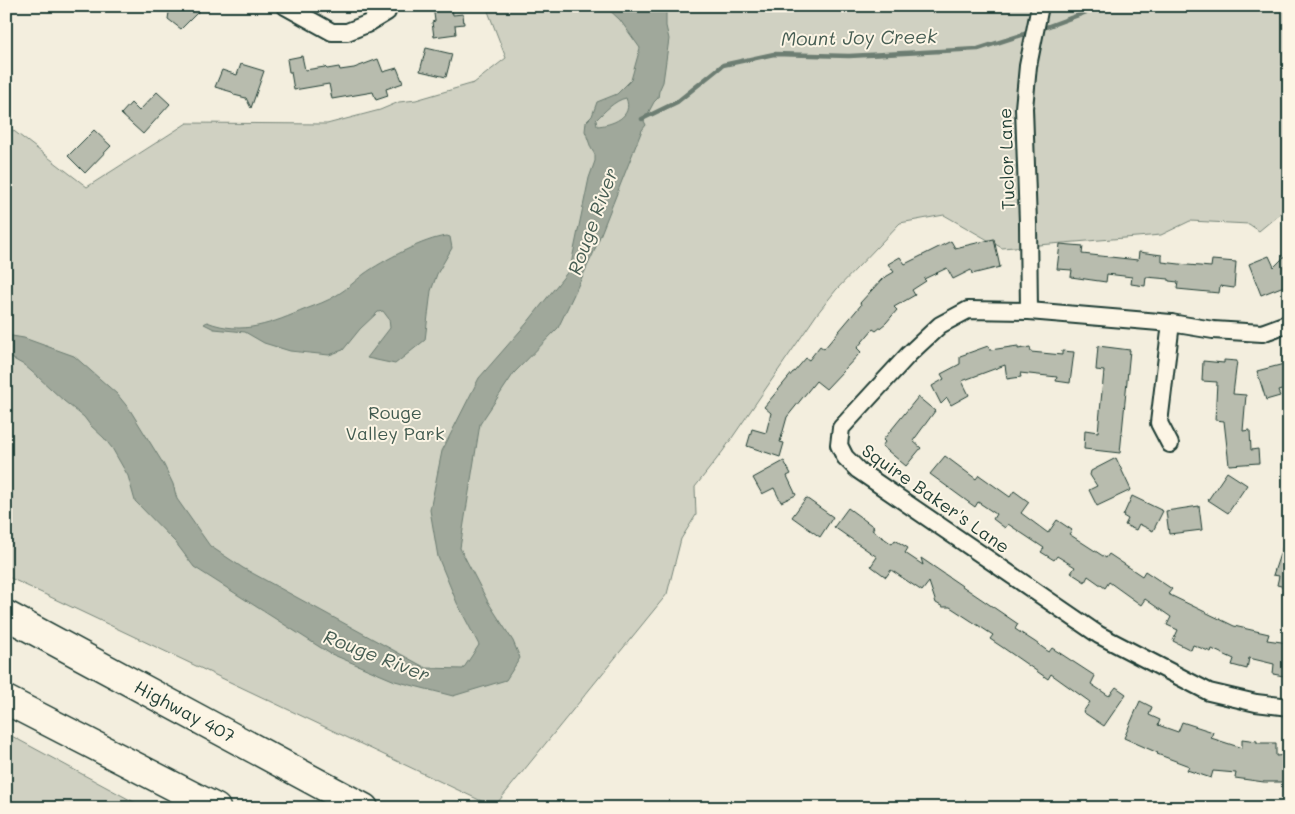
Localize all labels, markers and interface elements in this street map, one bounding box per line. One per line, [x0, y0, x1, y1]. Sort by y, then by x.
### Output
water label: Mount Joy Creek [781, 23, 938, 51]
street label: Tuclor Lane [992, 107, 1020, 211]
water label: Rouge River [561, 164, 623, 278]
park label: Rouge Valley Park [346, 400, 444, 445]
street label: Squire Baker's Lane [857, 438, 1015, 558]
water label: Rouge River [320, 623, 434, 687]
street label: Highway 407 [130, 674, 240, 748]

